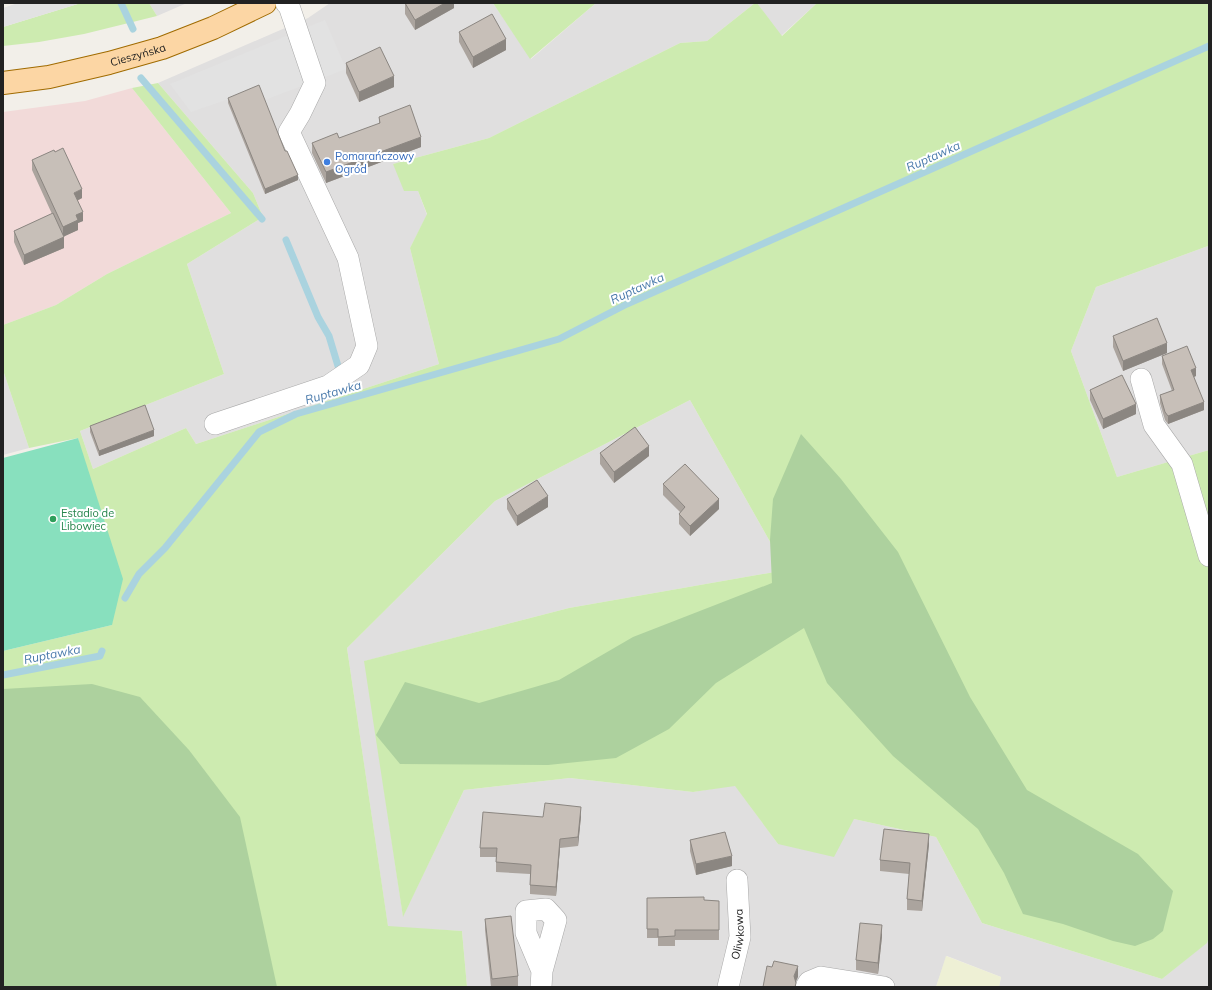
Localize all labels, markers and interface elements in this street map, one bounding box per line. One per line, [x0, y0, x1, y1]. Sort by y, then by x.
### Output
street label: Cieszyńska [108, 40, 168, 69]
water label: Ruptawka [904, 137, 962, 175]
place label: Pomarańczowy Ogród [335, 149, 414, 176]
marker: Pomarańczowy Ogród [322, 157, 332, 167]
water label: Ruptawka [608, 269, 666, 307]
water label: Ruptawka [303, 377, 363, 407]
place label: Estadio de Libowiec [61, 506, 114, 533]
marker: Estadio de Libowiec [48, 514, 58, 524]
water label: Ruptawka [22, 641, 82, 667]
street label: Oliwkowa [728, 909, 747, 961]

